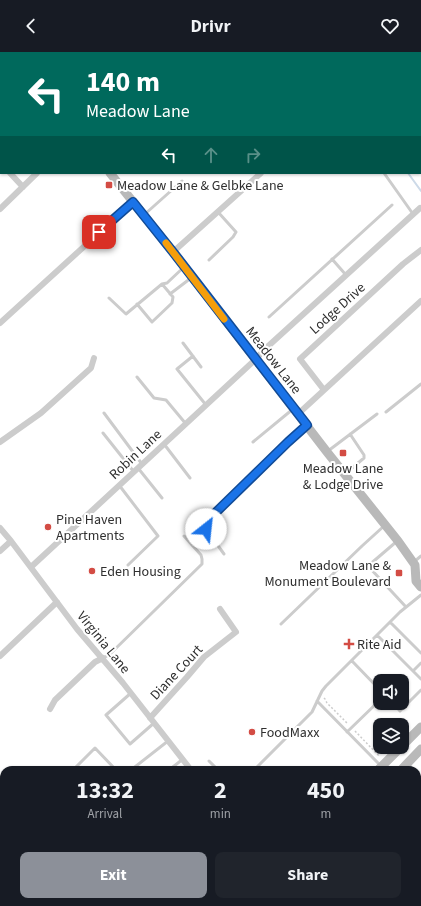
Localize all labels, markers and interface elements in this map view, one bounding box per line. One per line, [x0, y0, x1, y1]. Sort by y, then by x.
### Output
text: Drivr [190, 14, 231, 39]
icon: back [20, 15, 42, 37]
icon: heart [379, 15, 401, 37]
text: 140 m [86, 62, 160, 102]
icon: left [20, 68, 72, 120]
text: Meadow Lane [86, 99, 190, 124]
icon: left [158, 144, 180, 166]
icon: ahead [200, 144, 222, 166]
icon: right [242, 144, 264, 166]
place label: Meadow Lane & Gelbke Lane [117, 176, 284, 196]
marker: Meadow Lane & Gelbke Lane [104, 180, 114, 190]
pin [82, 215, 116, 249]
icon: arrive [88, 221, 110, 243]
street label: Lodge Drive [305, 278, 370, 339]
street label: Meadow Lane [241, 323, 306, 399]
street label: Robin Lane [105, 425, 166, 484]
marker: Meadow Lane & Lodge Drive [338, 448, 348, 458]
place label: Meadow Lane & Lodge Drive [303, 459, 383, 495]
position arrow [185, 508, 227, 550]
place label: Pine Haven Apartments [56, 510, 125, 546]
marker: Pine Haven Apartments [43, 522, 53, 532]
place label: Meadow Lane & Monument Boulevard [264, 556, 391, 592]
place label: Eden Housing [100, 562, 181, 582]
marker: Eden Housing [87, 566, 97, 576]
marker: Meadow Lane & Monument Boulevard [394, 568, 404, 578]
street label: Virginia Lane [72, 607, 135, 678]
place label: Rite Aid [357, 635, 402, 655]
marker: Rite Aid [344, 639, 354, 649]
street label: Diane Court [146, 640, 208, 705]
map controls [373, 674, 409, 754]
button: sound [373, 674, 409, 710]
button: layers [373, 718, 409, 754]
place label: FoodMaxx [260, 723, 320, 743]
marker: FoodMaxx [247, 727, 257, 737]
text: 13:32 [76, 773, 134, 808]
text: 2 [214, 773, 227, 808]
text: 450 [307, 773, 345, 808]
text: Arrival [87, 805, 122, 823]
text: min [210, 805, 231, 823]
text: m [321, 805, 331, 823]
button: Exit [20, 852, 207, 898]
button: Share [215, 852, 401, 898]

